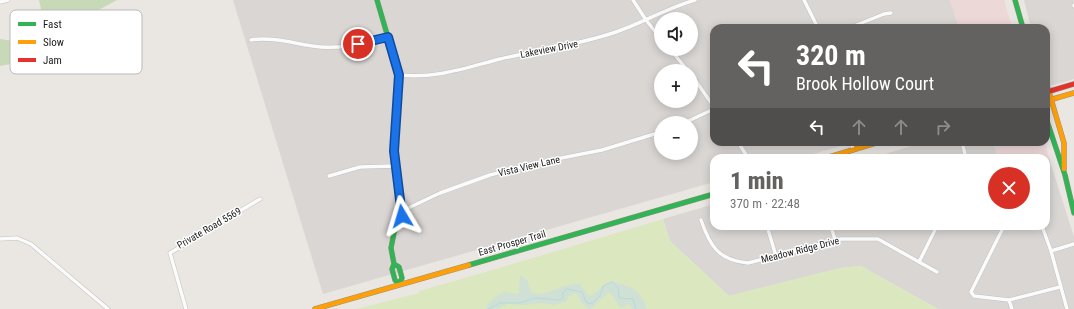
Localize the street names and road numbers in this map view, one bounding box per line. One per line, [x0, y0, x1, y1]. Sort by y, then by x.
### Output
street label: Lakeview Drive [519, 38, 579, 60]
street label: Vista View Lane [497, 153, 561, 178]
street label: Private Road 5569 [175, 205, 243, 251]
street label: East Prosper Trail [477, 228, 547, 258]
street label: Meadow Ridge Drive [760, 235, 841, 265]

